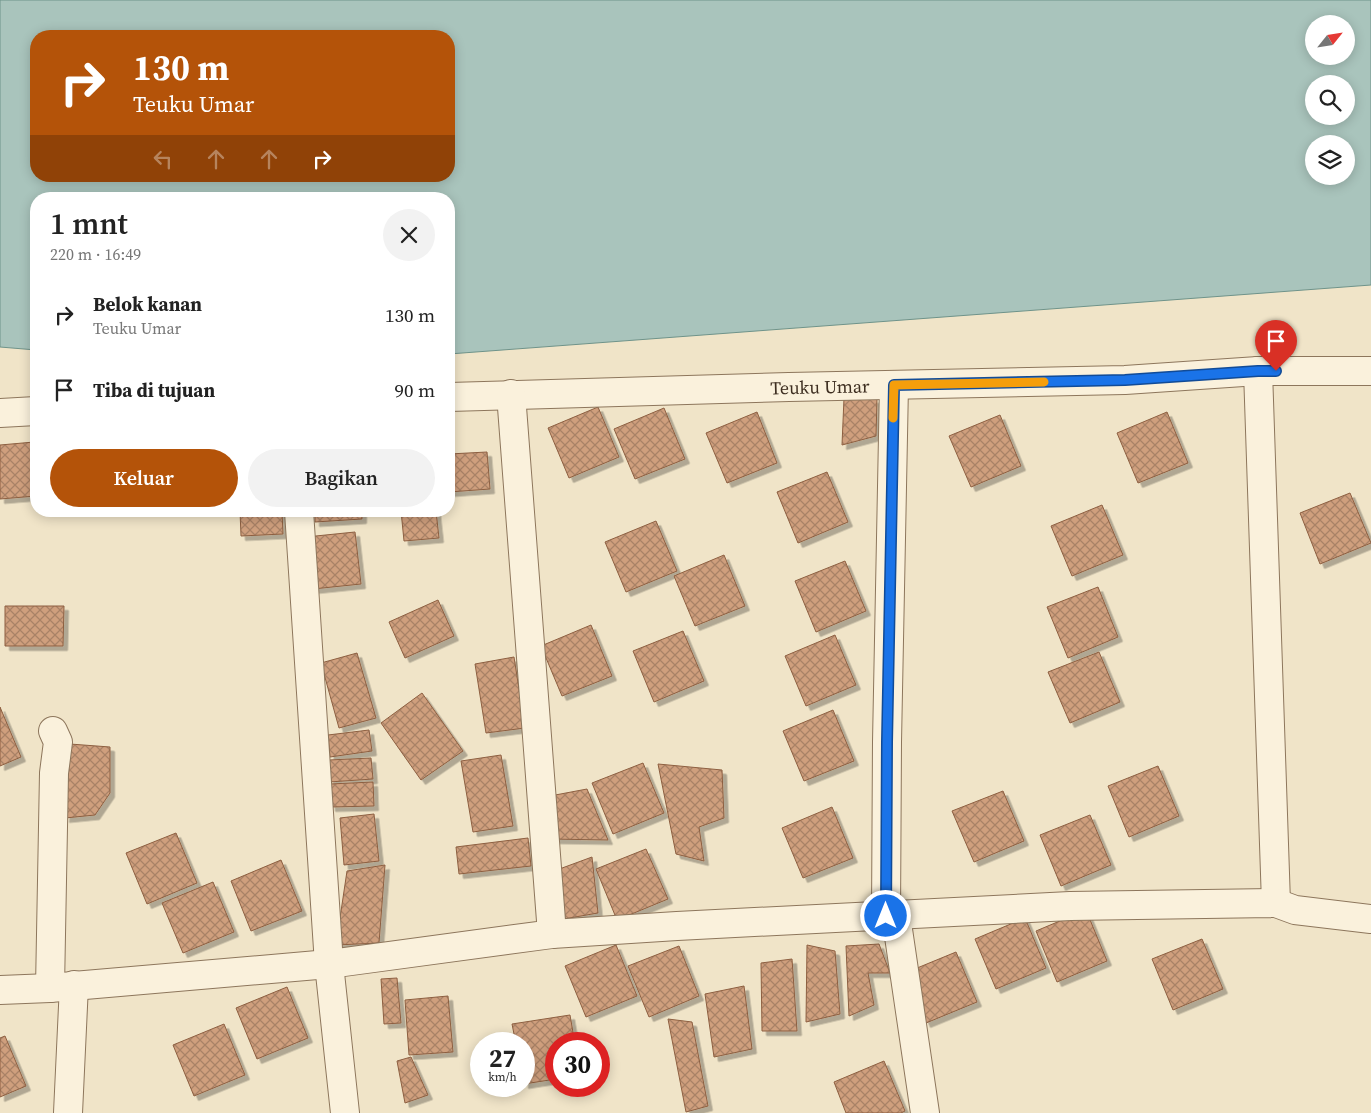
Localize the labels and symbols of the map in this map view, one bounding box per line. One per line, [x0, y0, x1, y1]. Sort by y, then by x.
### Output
north arrow [1305, 15, 1355, 65]
pin [1255, 320, 1297, 371]
street label: Teuku Umar [770, 373, 870, 400]
position arrow [859, 889, 911, 941]
speed limit sign: 30 [545, 1032, 610, 1097]

